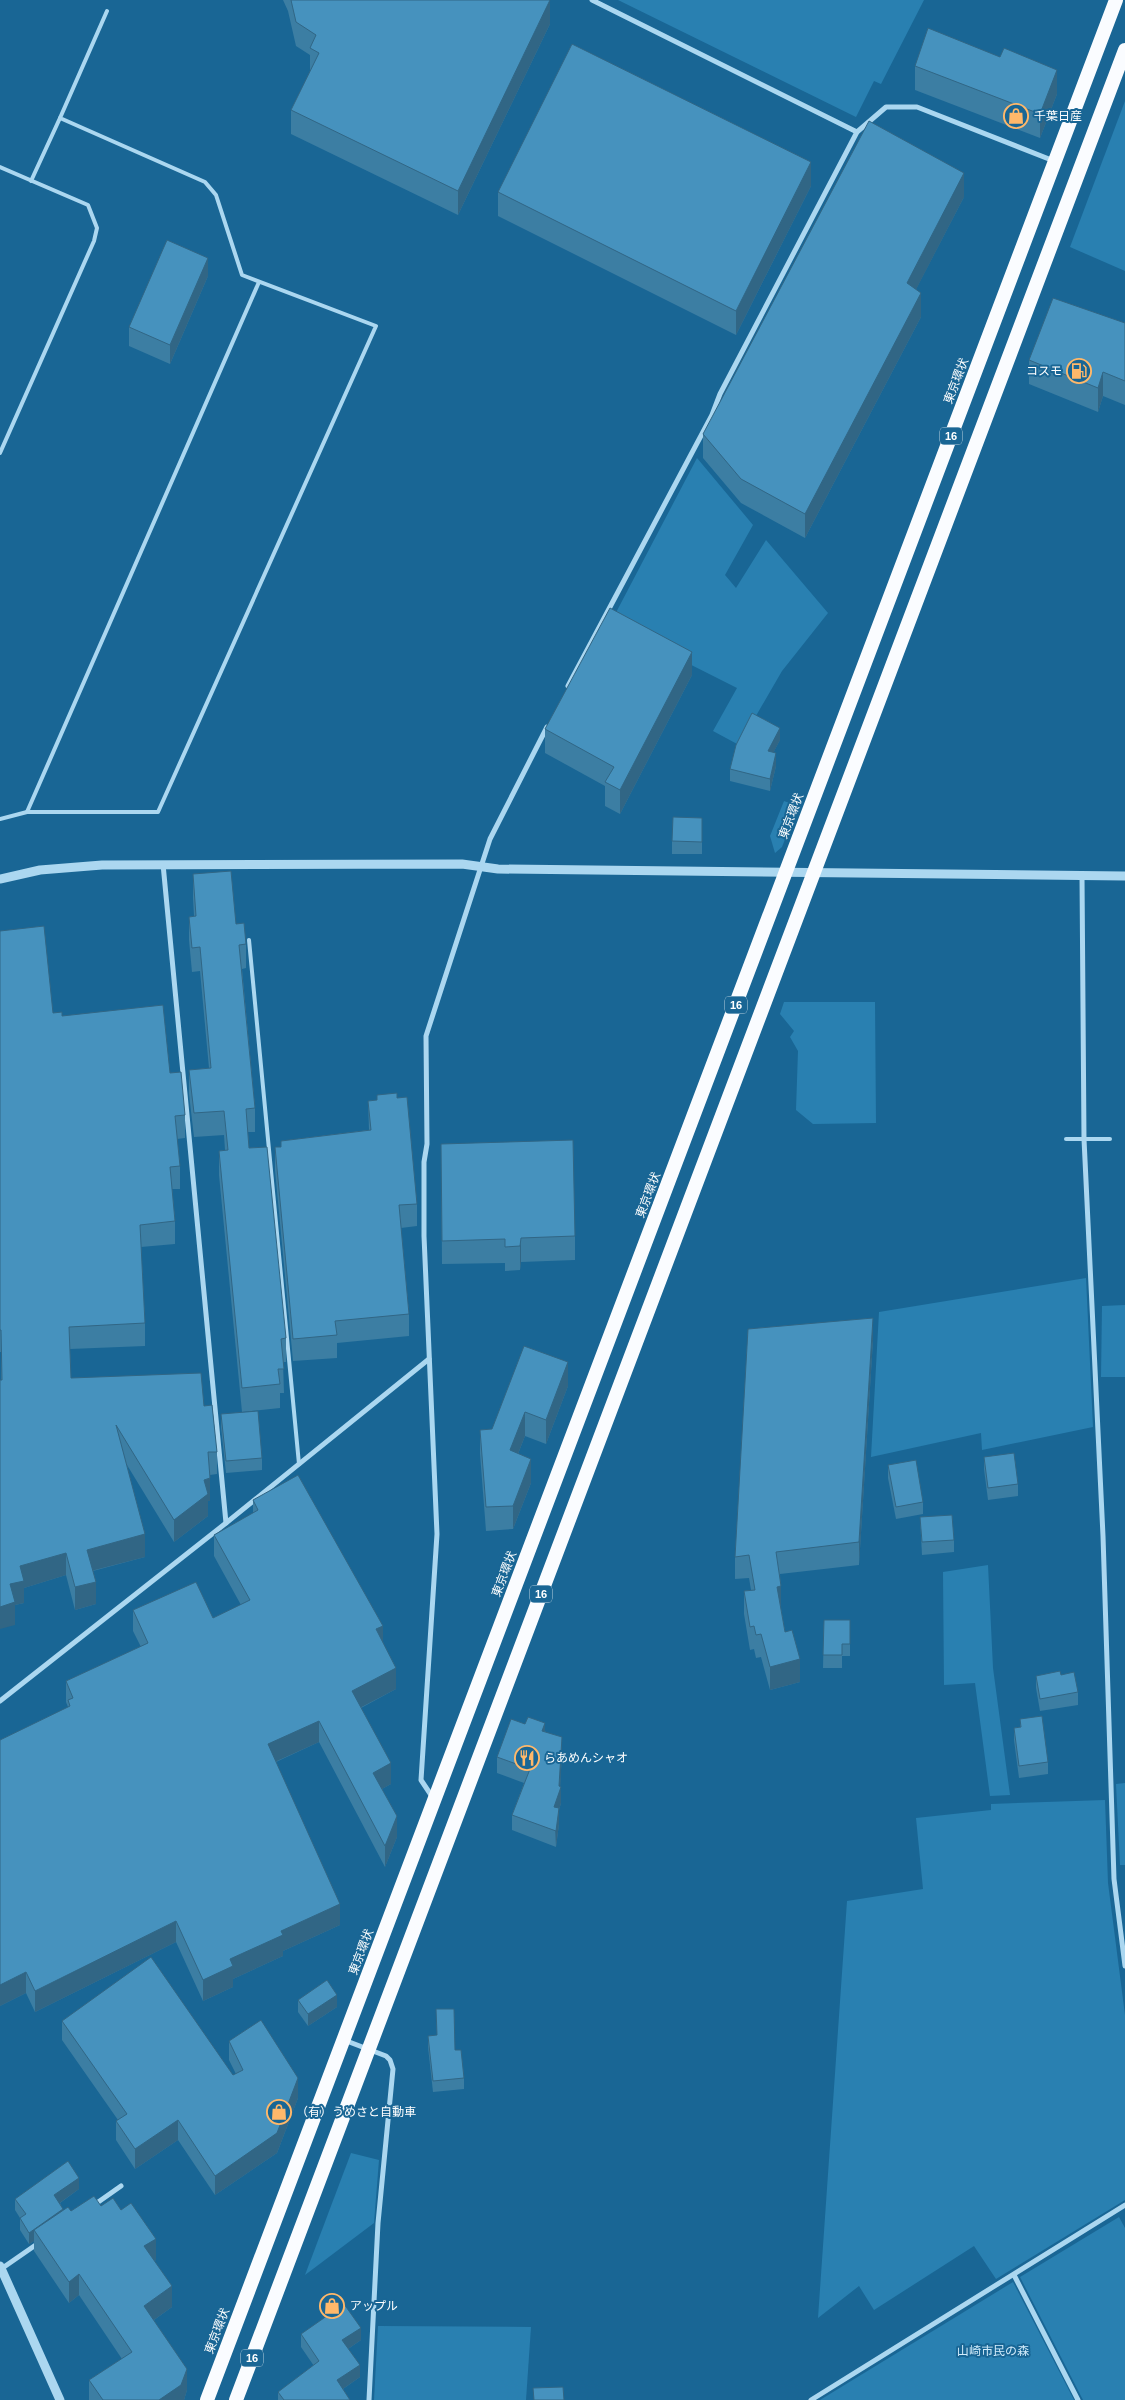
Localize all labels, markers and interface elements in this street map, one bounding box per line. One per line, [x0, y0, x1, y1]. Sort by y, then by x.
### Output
shop icon: 千葉日産 [1003, 103, 1029, 129]
place label: 千葉日産 [1034, 109, 1082, 123]
street label: 東京環状 [941, 356, 971, 406]
fuel station icon: コスモ [1066, 358, 1092, 384]
place label: コスモ [1026, 364, 1062, 378]
road number: 16 [940, 428, 962, 444]
street label: 東京環状 [776, 791, 806, 841]
road number: 16 [725, 996, 747, 1014]
street label: 東京環状 [633, 1170, 663, 1220]
street label: 東京環状 [489, 1549, 519, 1599]
road number: 16 [530, 1586, 552, 1602]
restaurant icon: らあめんシャオ [514, 1745, 540, 1771]
place label: らあめんシャオ [544, 1751, 628, 1765]
street label: 東京環状 [346, 1927, 376, 1977]
shop icon: （有）うめさと自動車 [266, 2099, 292, 2125]
place label: （有）うめさと自動車 [296, 2105, 416, 2119]
shop icon: アップル [319, 2293, 345, 2319]
place label: アップル [350, 2299, 398, 2313]
street label: 東京環状 [202, 2306, 232, 2356]
park label: 山崎市民の森 [957, 2344, 1029, 2358]
road number: 16 [241, 2350, 263, 2366]

